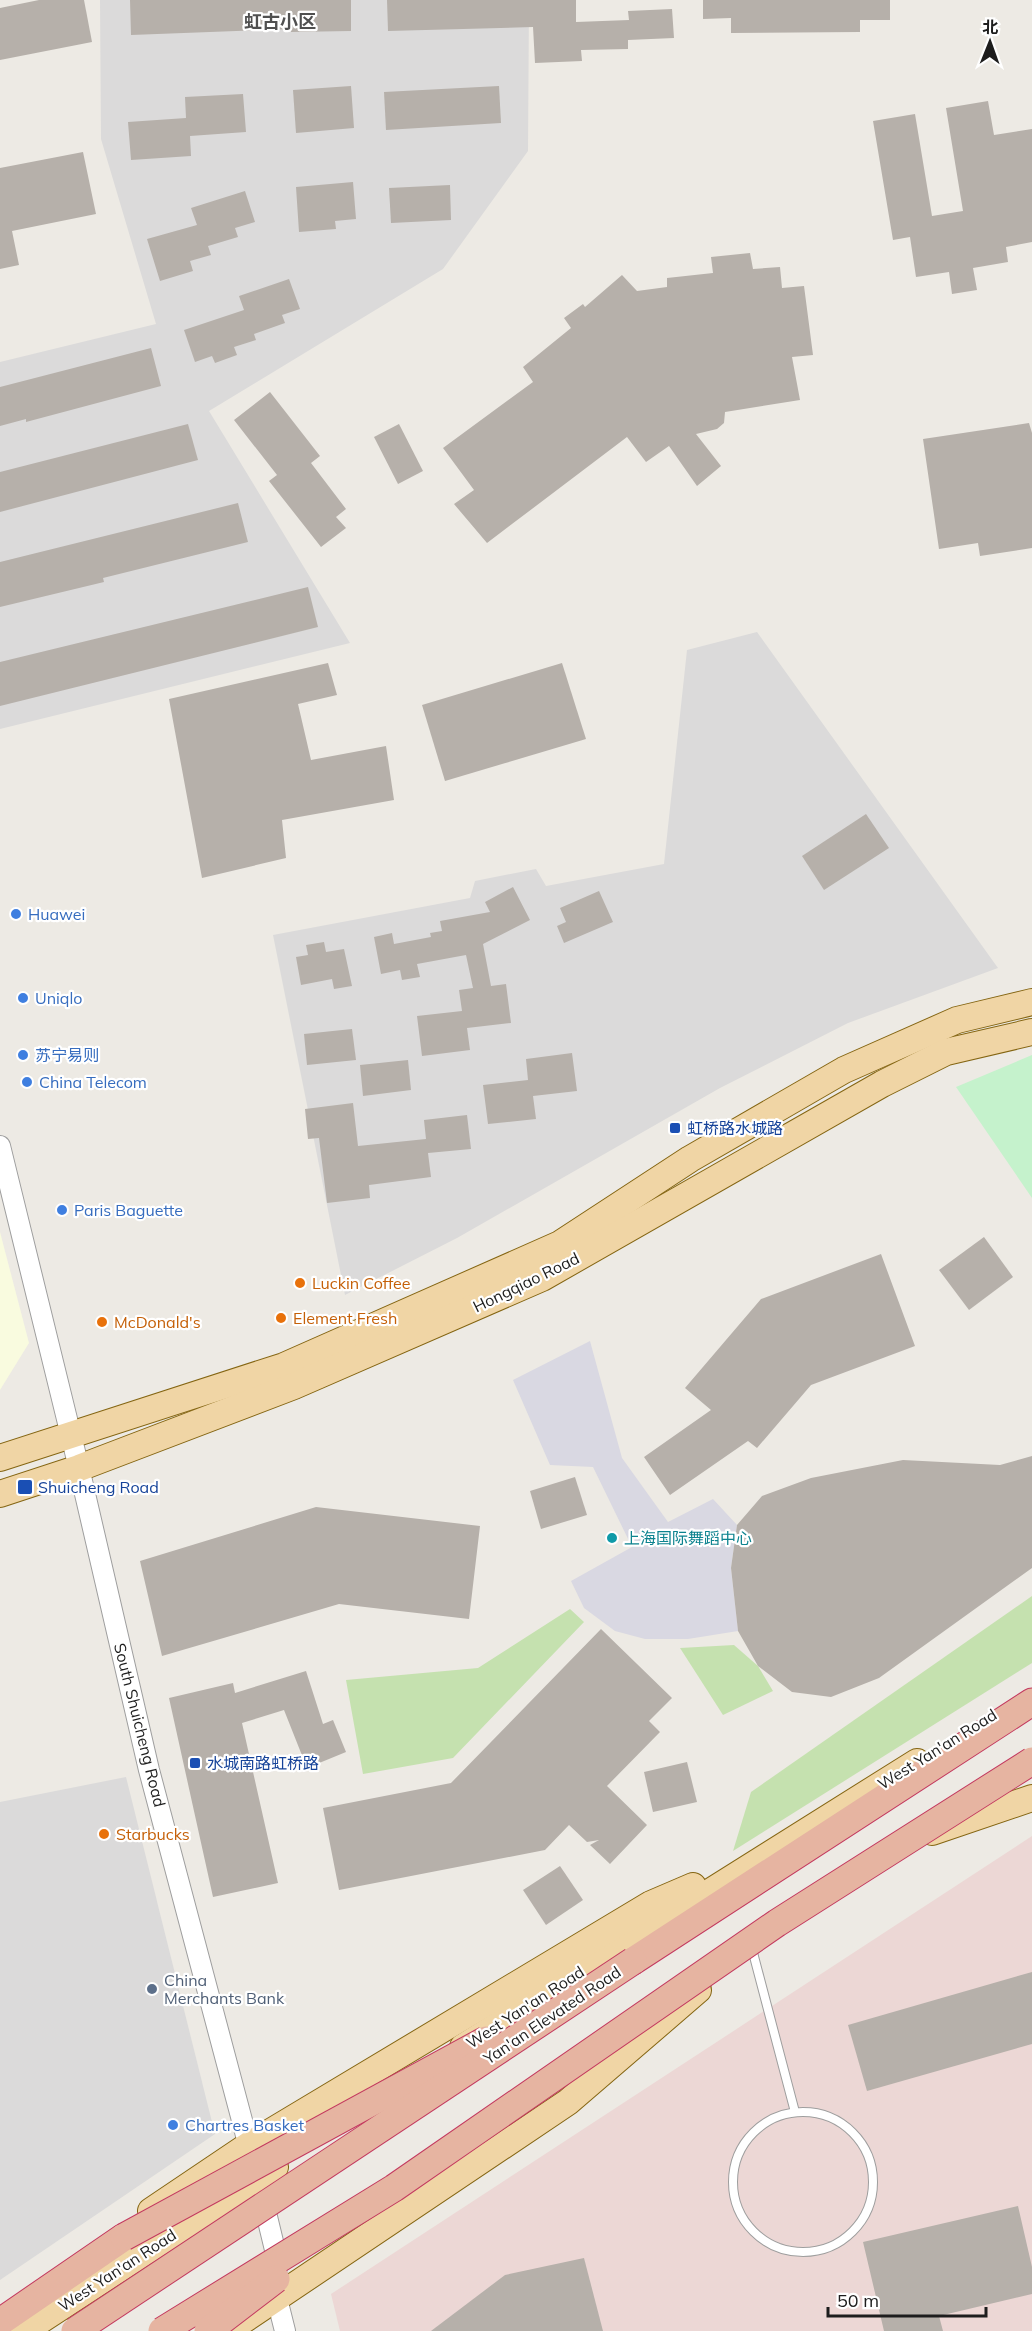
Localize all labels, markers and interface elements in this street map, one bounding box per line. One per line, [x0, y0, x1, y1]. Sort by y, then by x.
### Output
district label: 虹古小区 [244, 10, 316, 33]
north arrow [960, 12, 1020, 72]
text: 北 [982, 17, 998, 37]
place label: Huawei [28, 904, 85, 924]
marker: Huawei [9, 907, 23, 921]
place label: Uniqlo [35, 988, 82, 1008]
marker: Uniqlo [16, 991, 30, 1005]
place label: 苏宁易则 [35, 1045, 99, 1065]
marker: 苏宁易则 [16, 1048, 30, 1062]
place label: China Telecom [39, 1072, 147, 1092]
marker: China Telecom [20, 1075, 34, 1089]
place label: 虹桥路水城路 [687, 1118, 783, 1138]
marker: 虹桥路水城路 [668, 1121, 682, 1135]
place label: Paris Baguette [74, 1200, 183, 1220]
marker: Paris Baguette [55, 1203, 69, 1217]
street label: Hongqiao Road [470, 1248, 582, 1316]
place label: Luckin Coffee [312, 1273, 411, 1293]
marker: Luckin Coffee [293, 1276, 307, 1290]
place label: Element Fresh [293, 1308, 397, 1328]
marker: Element Fresh [274, 1311, 288, 1325]
place label: McDonald's [114, 1312, 201, 1332]
marker: McDonald's [95, 1315, 109, 1329]
place label: Shuicheng Road [38, 1477, 159, 1497]
marker: Shuicheng Road [16, 1478, 34, 1496]
place label: 上海国际舞蹈中心 [624, 1528, 752, 1548]
marker: 上海国际舞蹈中心 [605, 1531, 619, 1545]
street label: South Shuicheng Road [110, 1641, 170, 1809]
street label: West Yan'an Road [874, 1704, 1000, 1794]
place label: 水城南路虹桥路 [207, 1753, 319, 1773]
marker: 水城南路虹桥路 [188, 1756, 202, 1770]
place label: Starbucks [116, 1824, 190, 1844]
marker: Starbucks [97, 1827, 111, 1841]
street label: West Yan'an Road [462, 1961, 588, 2053]
street label: Yan'an Elevated Road [479, 1962, 624, 2069]
place label: China Merchants Bank [164, 1970, 285, 2008]
marker: China Merchants Bank [145, 1982, 159, 1996]
place label: Chartres Basket [185, 2115, 304, 2135]
marker: Chartres Basket [166, 2118, 180, 2132]
street label: West Yan'an Road [54, 2224, 180, 2316]
scale bar [828, 2280, 986, 2318]
text: 50 m [837, 2289, 879, 2312]

